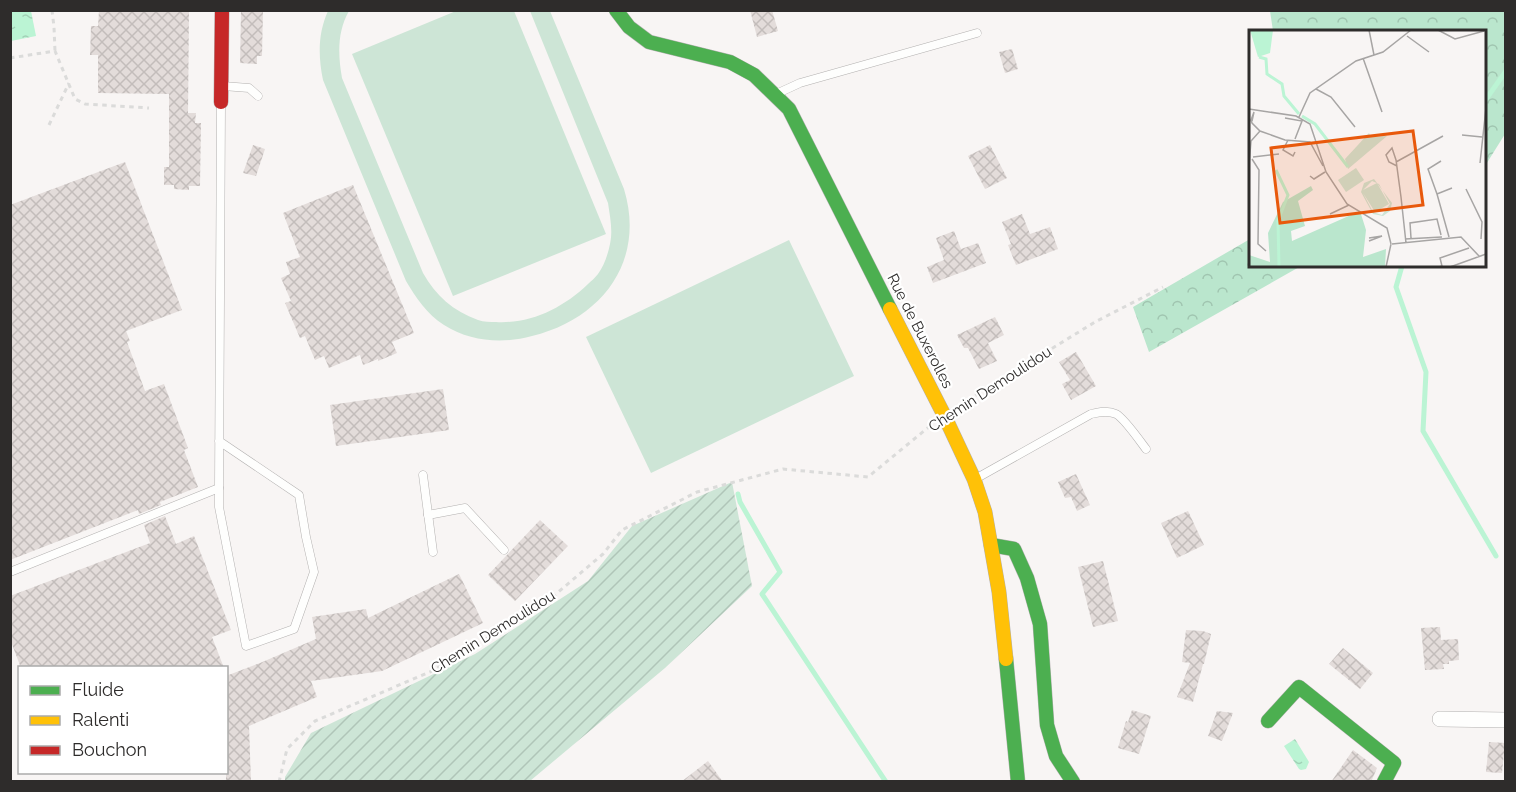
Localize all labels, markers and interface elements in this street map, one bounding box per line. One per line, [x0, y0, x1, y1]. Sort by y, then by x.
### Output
inset map [1249, 30, 1486, 267]
street label: Rue de Buxerolles [883, 271, 957, 391]
street label: Chemin Demoulidou [925, 342, 1055, 436]
street label: Chemin Demoulidou [428, 586, 559, 678]
legend [18, 666, 228, 774]
text: Fluide [72, 679, 124, 700]
text: Ralenti [72, 709, 129, 730]
text: Bouchon [72, 739, 147, 760]

